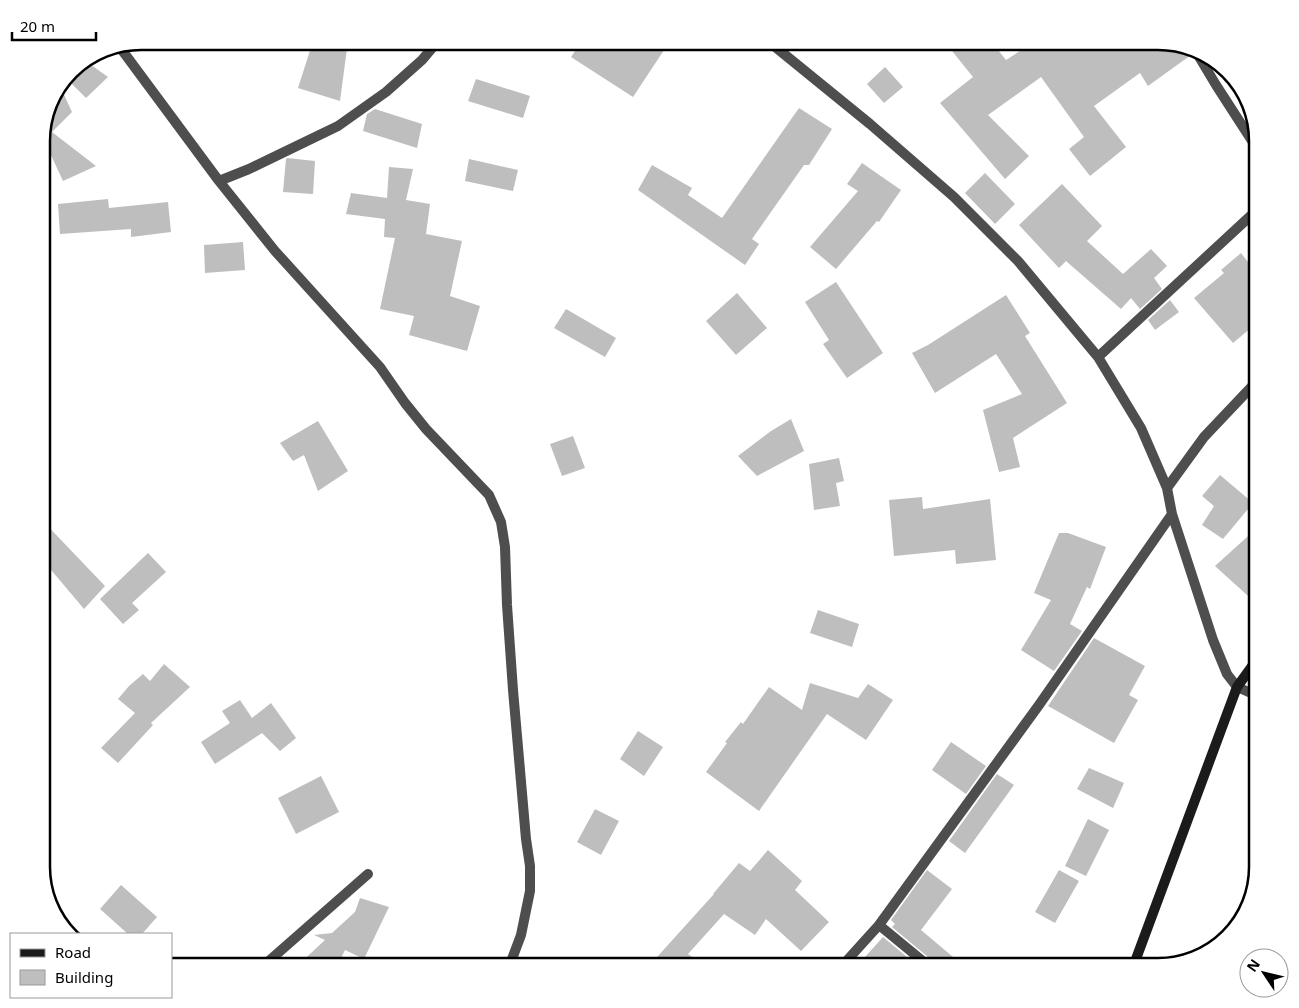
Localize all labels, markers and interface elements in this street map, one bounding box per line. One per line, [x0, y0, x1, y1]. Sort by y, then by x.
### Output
scale bar [12, 10, 96, 42]
text: 20 m [20, 16, 55, 36]
legend [10, 933, 172, 998]
text: Road [55, 942, 91, 962]
north arrow [1239, 948, 1289, 998]
text: N [1242, 955, 1264, 975]
text: Building [55, 967, 113, 987]

